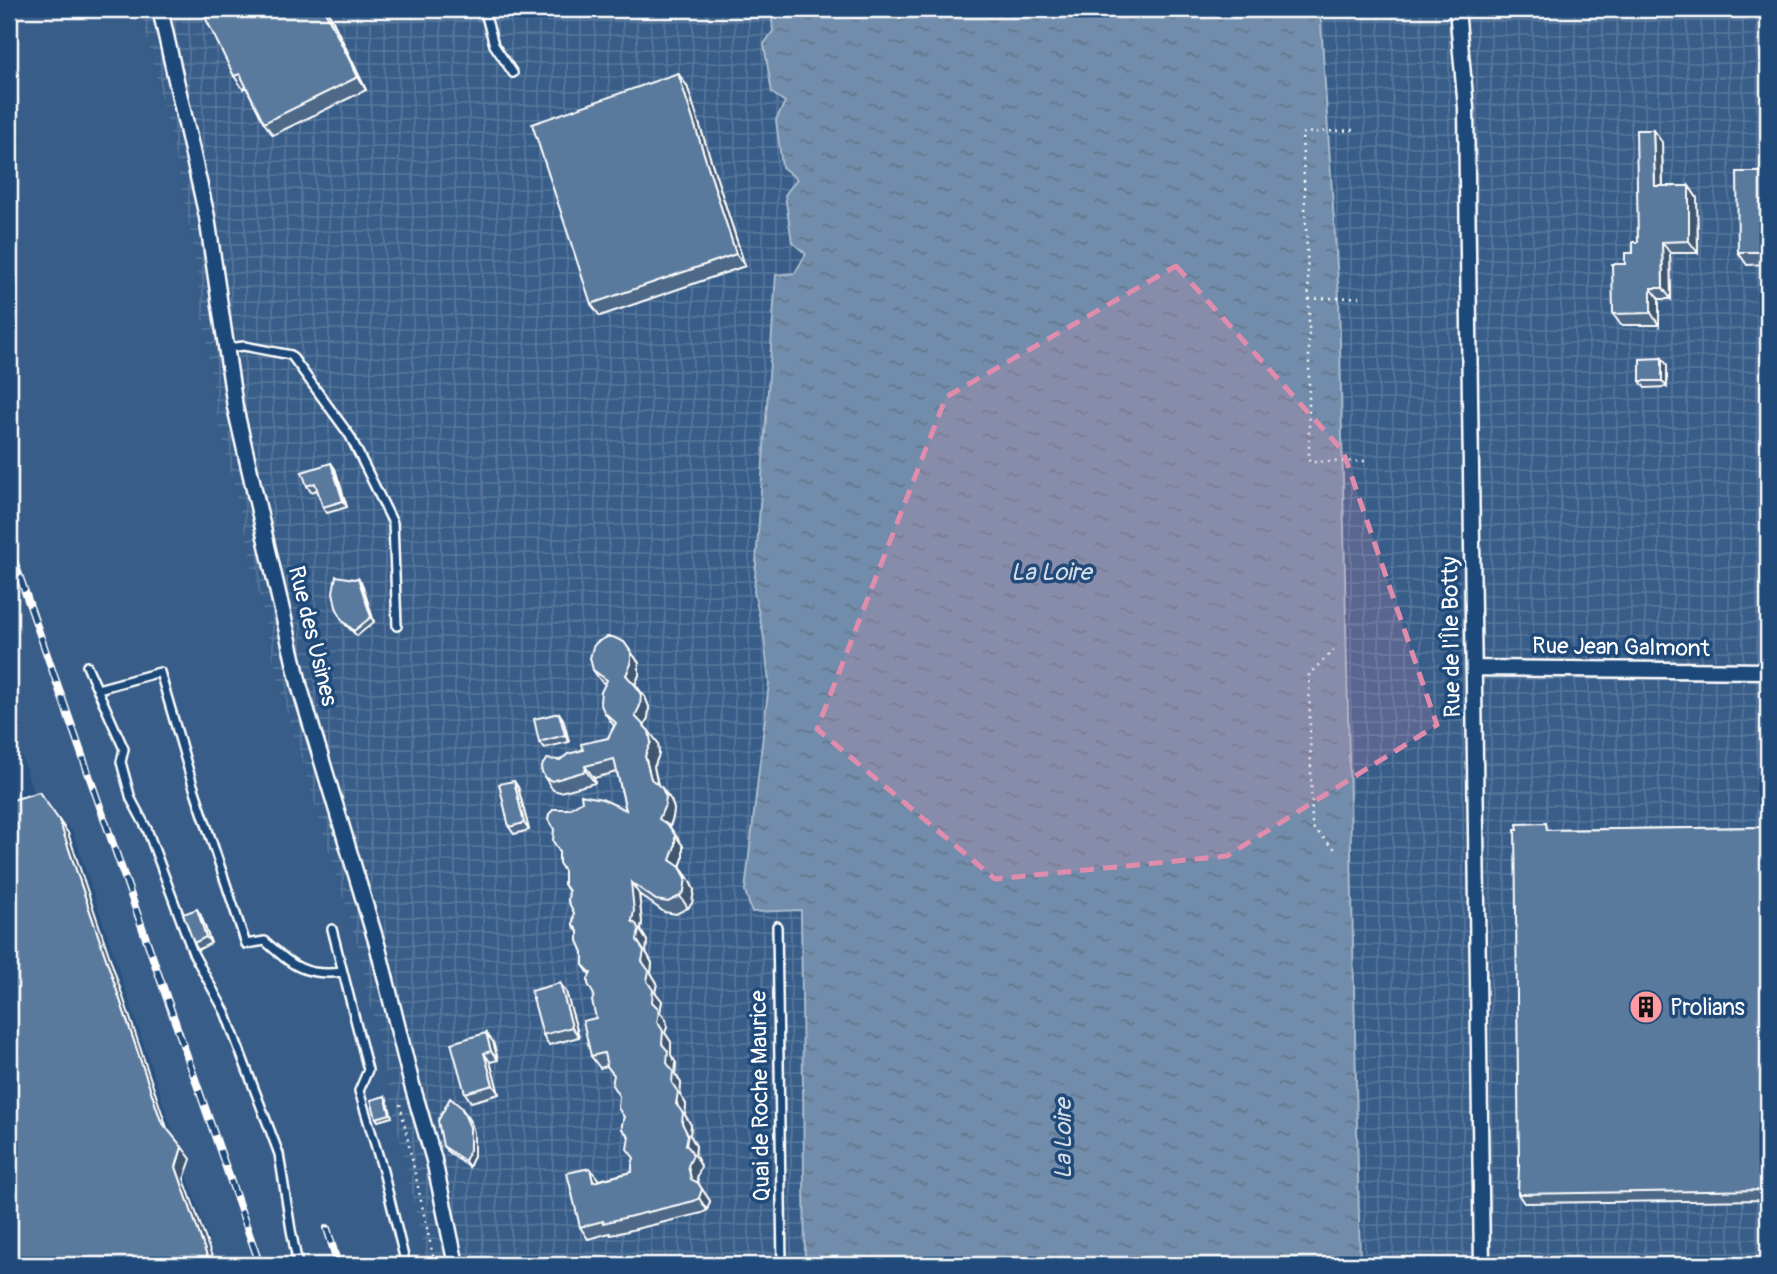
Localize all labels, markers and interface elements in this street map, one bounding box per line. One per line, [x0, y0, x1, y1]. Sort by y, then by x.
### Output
street label: Rue de l'Île Botty [1435, 556, 1467, 718]
water label: La Loire [1011, 558, 1093, 587]
street label: Rue des Usines [282, 563, 344, 709]
street label: Rue Jean Galmont [1532, 631, 1711, 663]
building icon: Prolians [1627, 988, 1665, 1026]
street label: Quai de Roche Maurice [744, 989, 776, 1202]
place label: Prolians [1670, 993, 1745, 1022]
water label: La Loire [1049, 1097, 1078, 1179]

